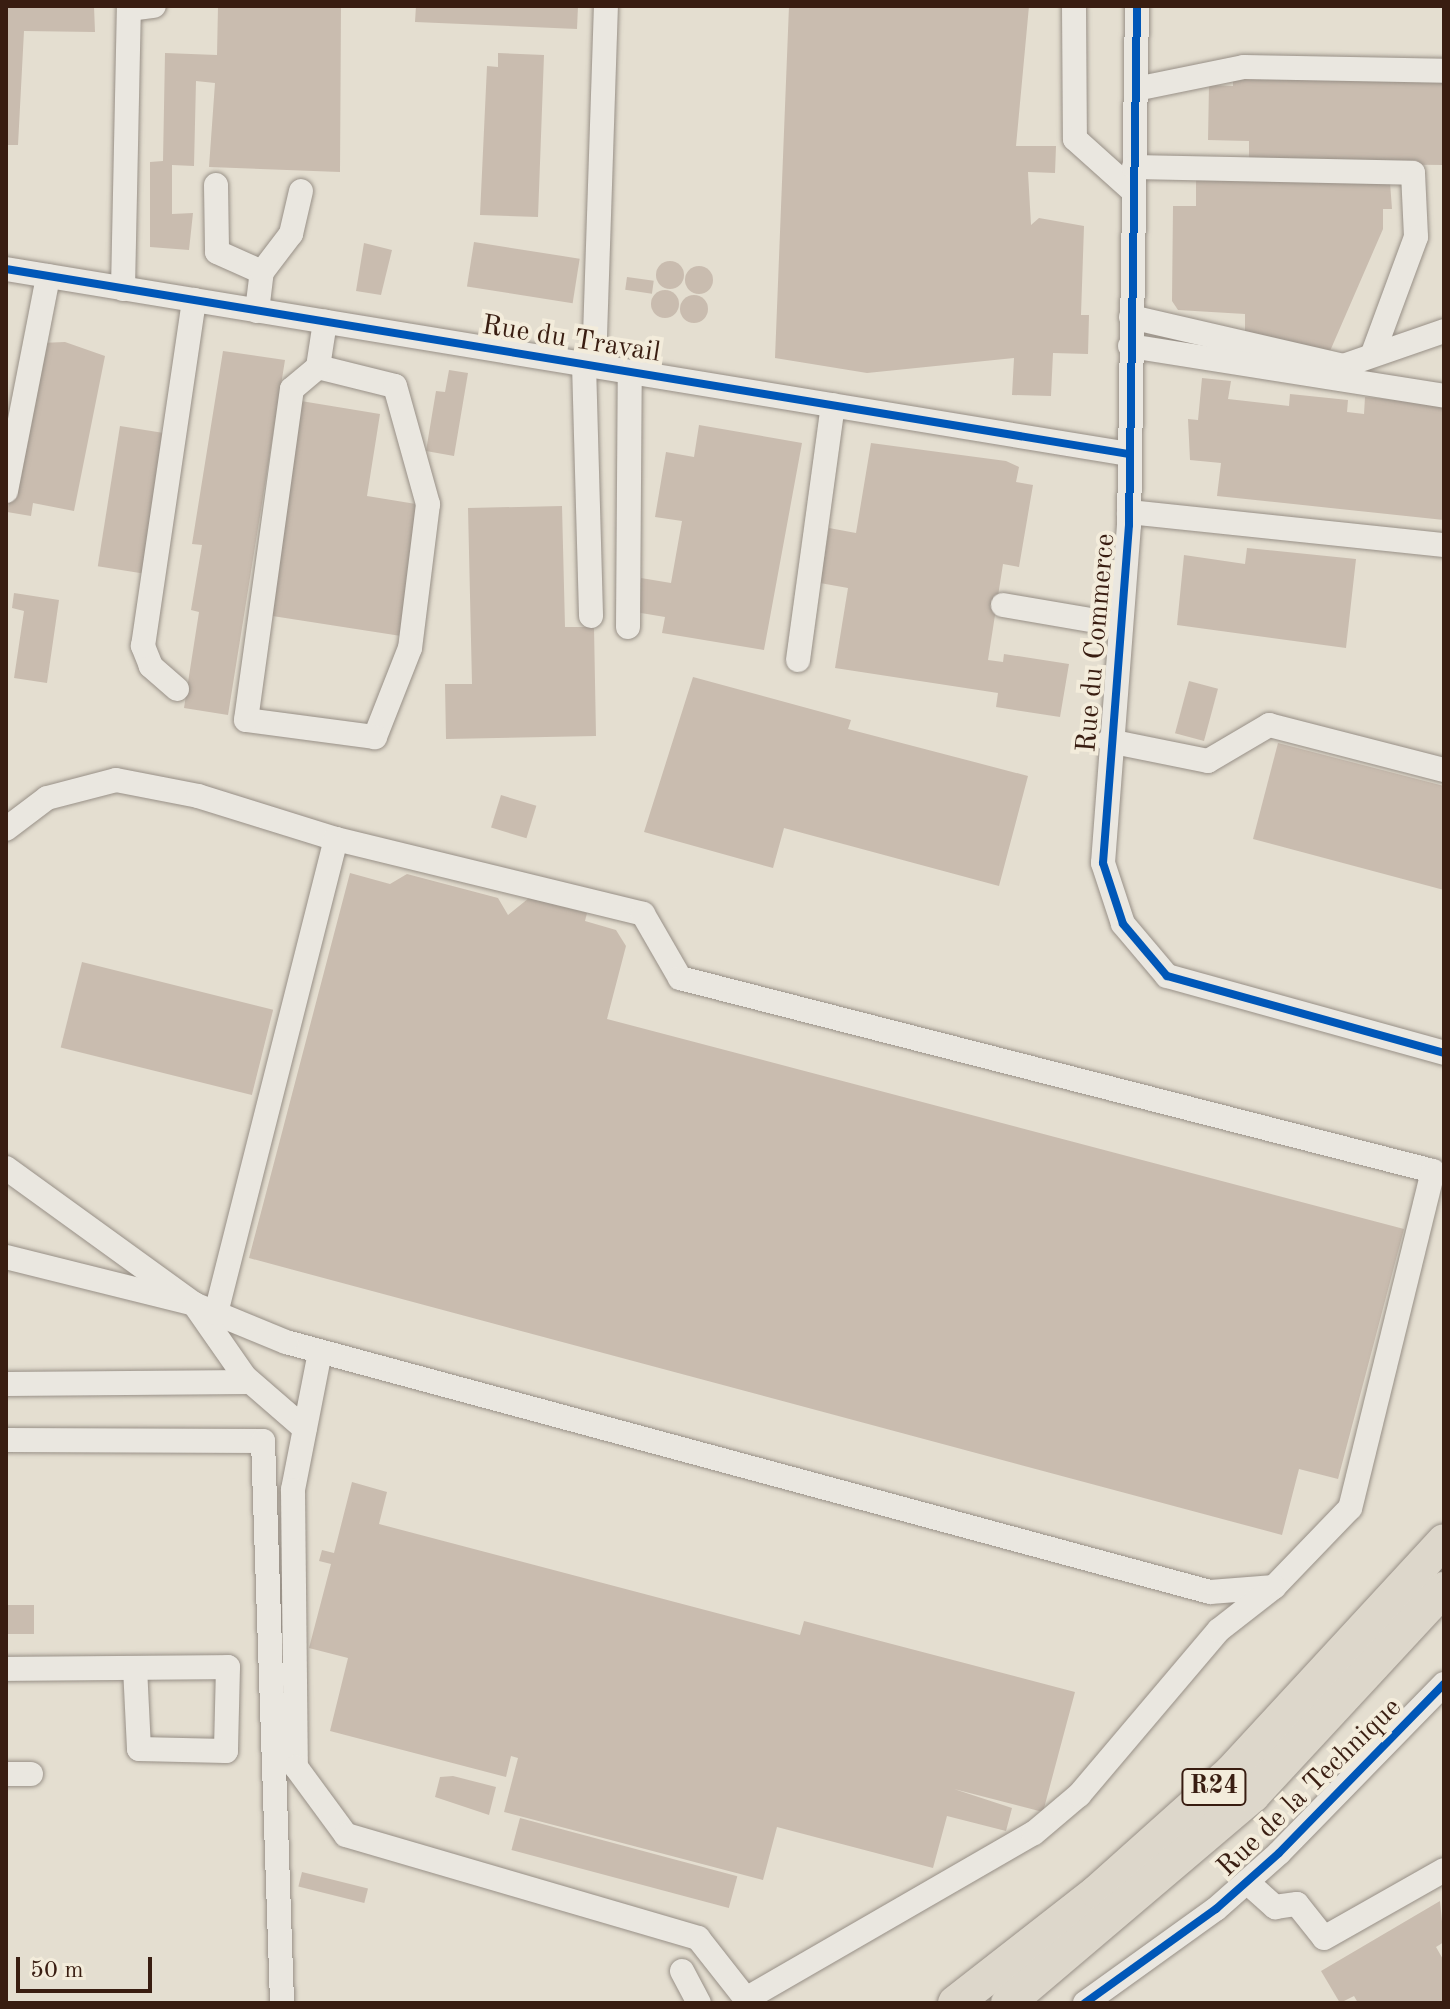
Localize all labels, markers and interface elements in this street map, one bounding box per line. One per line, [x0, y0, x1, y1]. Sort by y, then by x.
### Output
street label: Rue du Travail [479, 309, 663, 371]
street label: Rue du Commerce [1071, 532, 1123, 754]
street label: Rue de la Technique [1211, 1691, 1409, 1885]
road number: R24 [1180, 1765, 1248, 1809]
scale bar [20, 1941, 156, 1991]
text: 50 m [30, 1959, 84, 1983]

